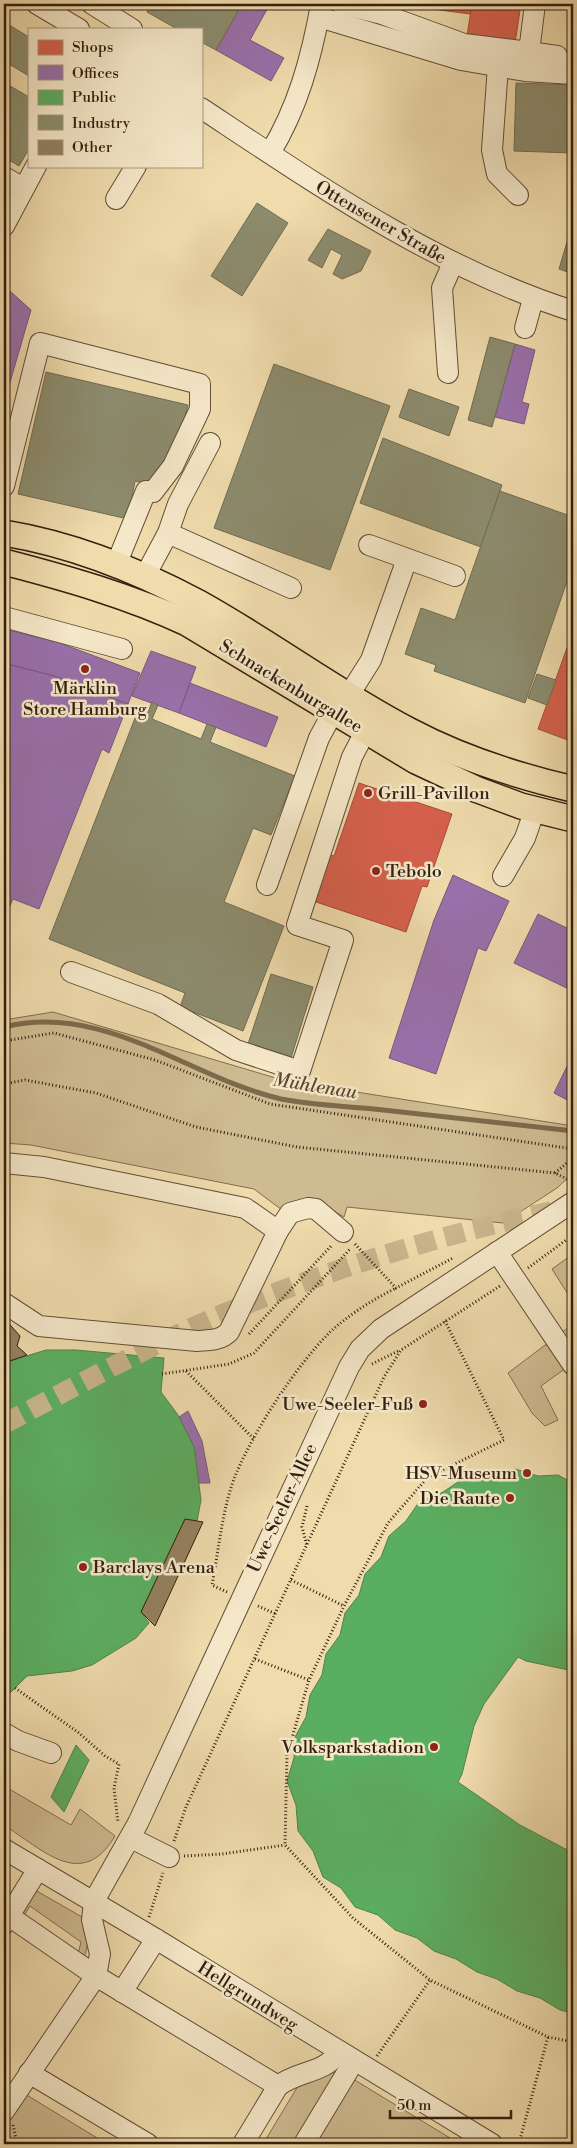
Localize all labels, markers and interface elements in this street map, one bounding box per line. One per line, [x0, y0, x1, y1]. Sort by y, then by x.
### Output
legend [28, 28, 202, 168]
text: Shops [72, 38, 113, 57]
text: Offices [72, 64, 119, 83]
text: Public [72, 88, 116, 107]
text: Industry [72, 114, 131, 133]
text: Other [72, 138, 113, 157]
street label: Ottensener Straße [311, 176, 450, 269]
street label: Schnackenburgallee [215, 634, 367, 738]
marker: Märklin Store Hamburg [79, 663, 91, 675]
place label: Märklin Store Hamburg [23, 677, 148, 721]
place label: Grill-Pavillon [378, 782, 490, 805]
marker: Grill-Pavillon [362, 787, 374, 799]
place label: Tebolo [386, 860, 442, 883]
marker: Tebolo [370, 865, 382, 877]
water label: Mühlenau [271, 1067, 359, 1105]
place label: Uwe-Seeler-Fuß [282, 1393, 413, 1416]
marker: Uwe-Seeler-Fuß [417, 1398, 429, 1410]
street label: Uwe-Seeler-Allee [242, 1440, 322, 1577]
place label: HSV-Museum [405, 1462, 517, 1485]
marker: HSV-Museum [521, 1467, 533, 1479]
place label: Die Raute [420, 1487, 500, 1510]
marker: Die Raute [504, 1492, 516, 1504]
place label: Barclays Arena [92, 1556, 216, 1579]
marker: Barclays Arena [77, 1561, 89, 1573]
place label: Volksparkstadion [280, 1736, 424, 1759]
marker: Volksparkstadion [428, 1741, 440, 1753]
street label: Hellgrundweg [193, 1956, 303, 2037]
scale bar [390, 2088, 511, 2120]
text: 50 m [397, 2096, 431, 2115]

